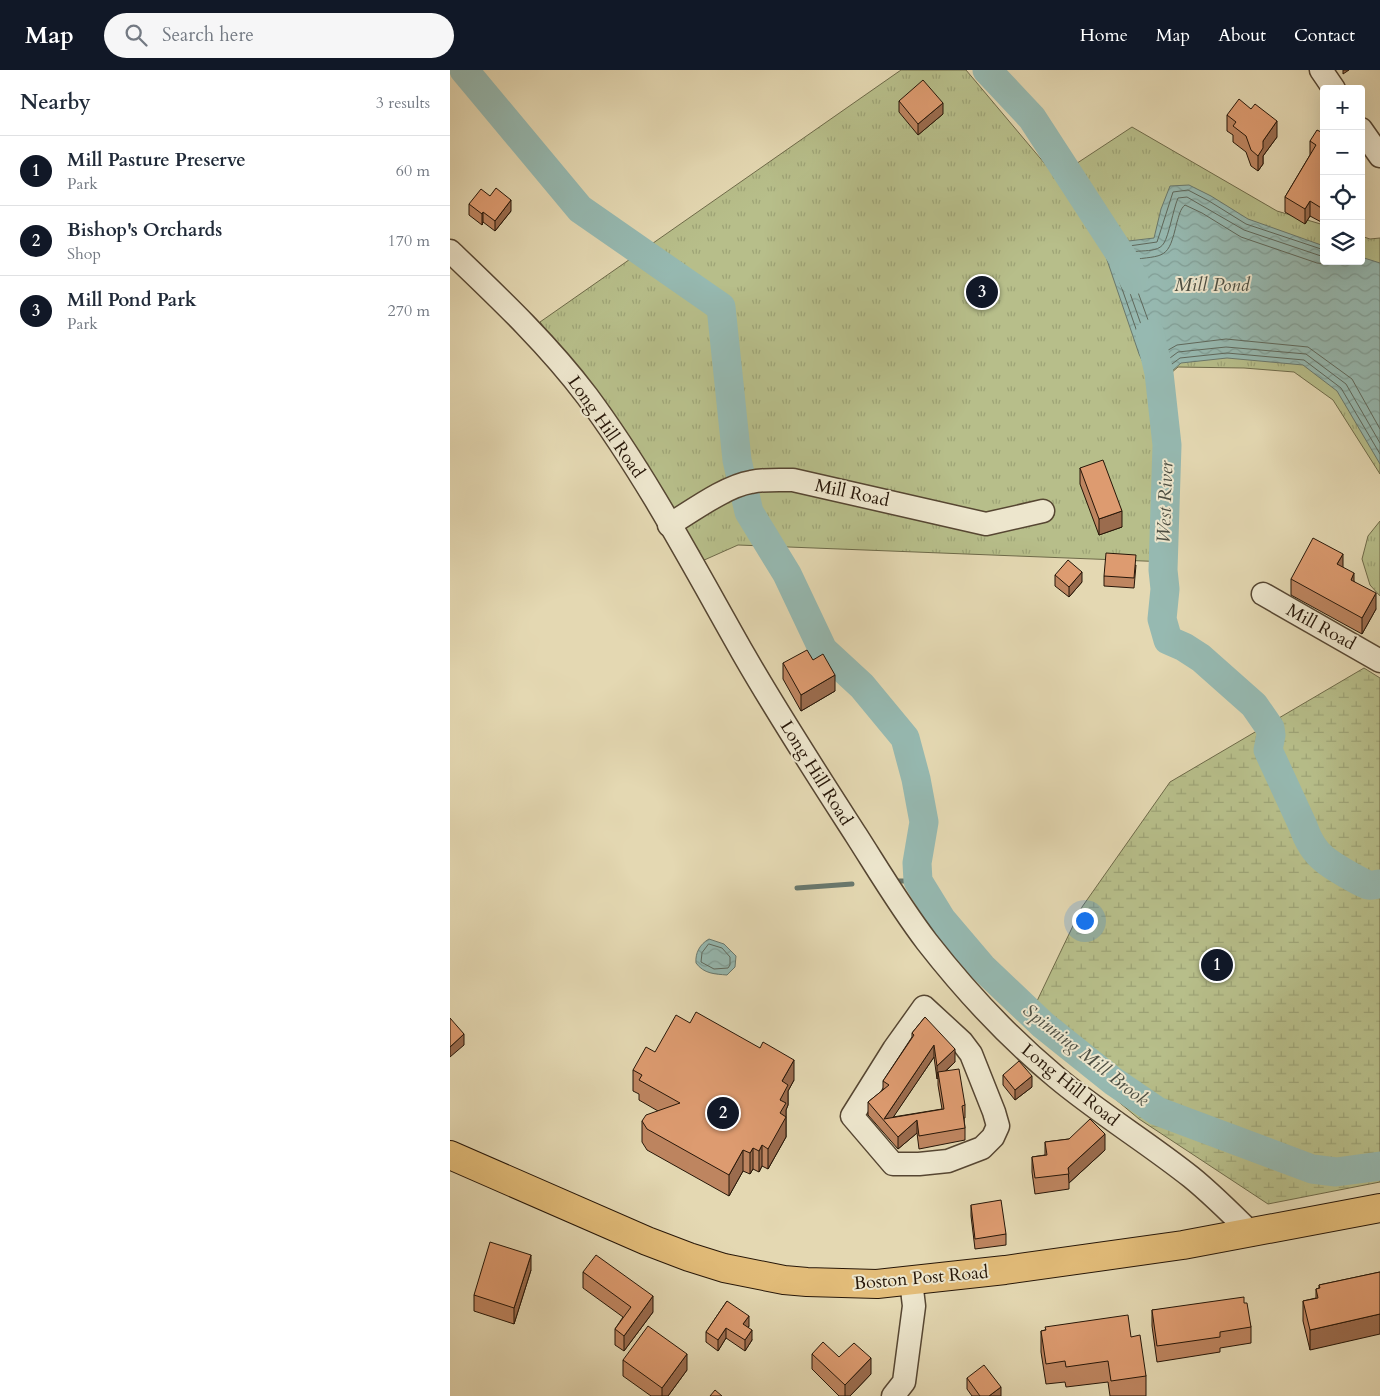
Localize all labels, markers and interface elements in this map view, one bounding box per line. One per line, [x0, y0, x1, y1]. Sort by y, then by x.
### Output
search box [104, 13, 454, 58]
text: Map [25, 19, 74, 52]
icon: search [122, 21, 150, 49]
text: Search here [162, 22, 254, 48]
text: Home [1080, 23, 1128, 48]
text: Map [1156, 23, 1190, 48]
text: About [1218, 23, 1266, 48]
text: Contact [1294, 23, 1355, 48]
map controls [1320, 85, 1365, 265]
button: + [1320, 85, 1365, 130]
text: Nearby [20, 88, 91, 117]
text: 3 results [376, 92, 430, 114]
button: − [1320, 130, 1365, 175]
text: Mill Pasture Preserve [67, 147, 246, 173]
text: 1 [32, 160, 40, 182]
text: 60 m [396, 160, 430, 182]
text: Park [67, 173, 98, 195]
button: locate [1320, 175, 1365, 220]
text: Bishop's Orchards [67, 217, 222, 243]
button: layers [1320, 220, 1365, 265]
text: 2 [32, 230, 40, 252]
text: 170 m [388, 230, 430, 252]
text: Shop [67, 243, 101, 265]
water label: Mill Pond [1174, 272, 1251, 298]
pin: 3 [966, 273, 998, 311]
text: Mill Pond Park [67, 287, 197, 313]
text: 3 [32, 300, 40, 322]
text: 270 m [388, 300, 430, 322]
text: Park [67, 313, 98, 335]
street label: Long Hill Road [562, 371, 651, 483]
water label: West River [1151, 460, 1179, 544]
street label: Mill Road [812, 473, 892, 513]
street label: Mill Road [1282, 598, 1360, 656]
street label: Long Hill Road [774, 716, 858, 831]
your location [1072, 908, 1098, 934]
pin: 1 [1201, 946, 1233, 984]
water label: Spinning Mill Brook [1017, 997, 1155, 1113]
street label: Long Hill Road [1016, 1038, 1125, 1133]
pin: 2 [707, 1094, 739, 1132]
street label: Boston Post Road [853, 1260, 990, 1296]

